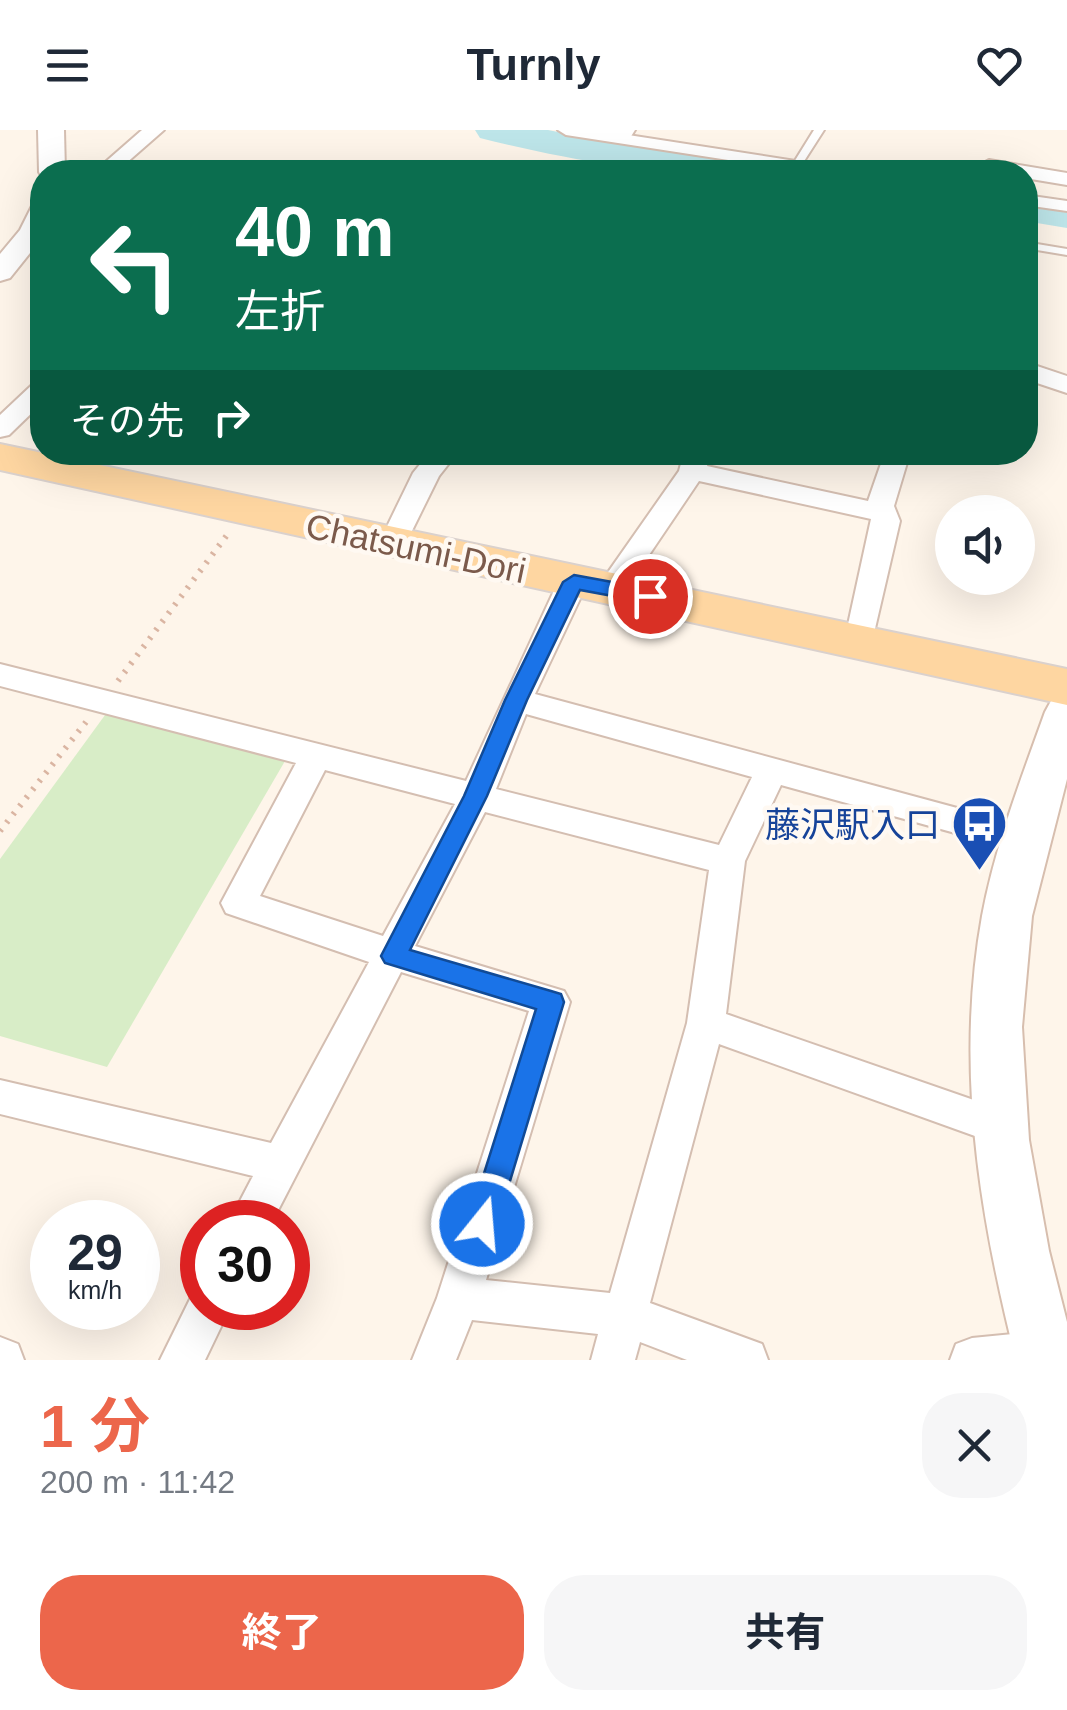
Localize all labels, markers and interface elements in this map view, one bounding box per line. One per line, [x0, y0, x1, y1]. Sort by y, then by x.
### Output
icon: menu [40, 38, 95, 93]
icon: heart [972, 38, 1027, 93]
text: Turnly [466, 39, 601, 90]
text: 40 m [235, 193, 395, 271]
icon: left [70, 200, 200, 330]
text: 左折 [235, 286, 325, 337]
icon: right [204, 390, 259, 445]
text: その先 [70, 400, 184, 442]
map controls [935, 495, 1035, 595]
button: sound [935, 495, 1035, 595]
street label: Chatsumi-Dori [303, 506, 529, 590]
pin [608, 554, 693, 639]
icon: arrive [623, 569, 678, 624]
bus stop icon: 藤沢駅入口 [949, 794, 1009, 873]
place label: 藤沢駅入口 [765, 805, 940, 844]
position arrow [430, 1172, 534, 1276]
speed limit sign: 30 [180, 1200, 310, 1330]
text: 29 [67, 1225, 123, 1281]
text: km/h [68, 1276, 122, 1304]
text: 1 分 [40, 1393, 150, 1460]
button: close [922, 1393, 1027, 1498]
text: 200 m · 11:42 [40, 1464, 235, 1500]
button: 終了 [40, 1575, 524, 1690]
button: 共有 [544, 1575, 1027, 1690]

